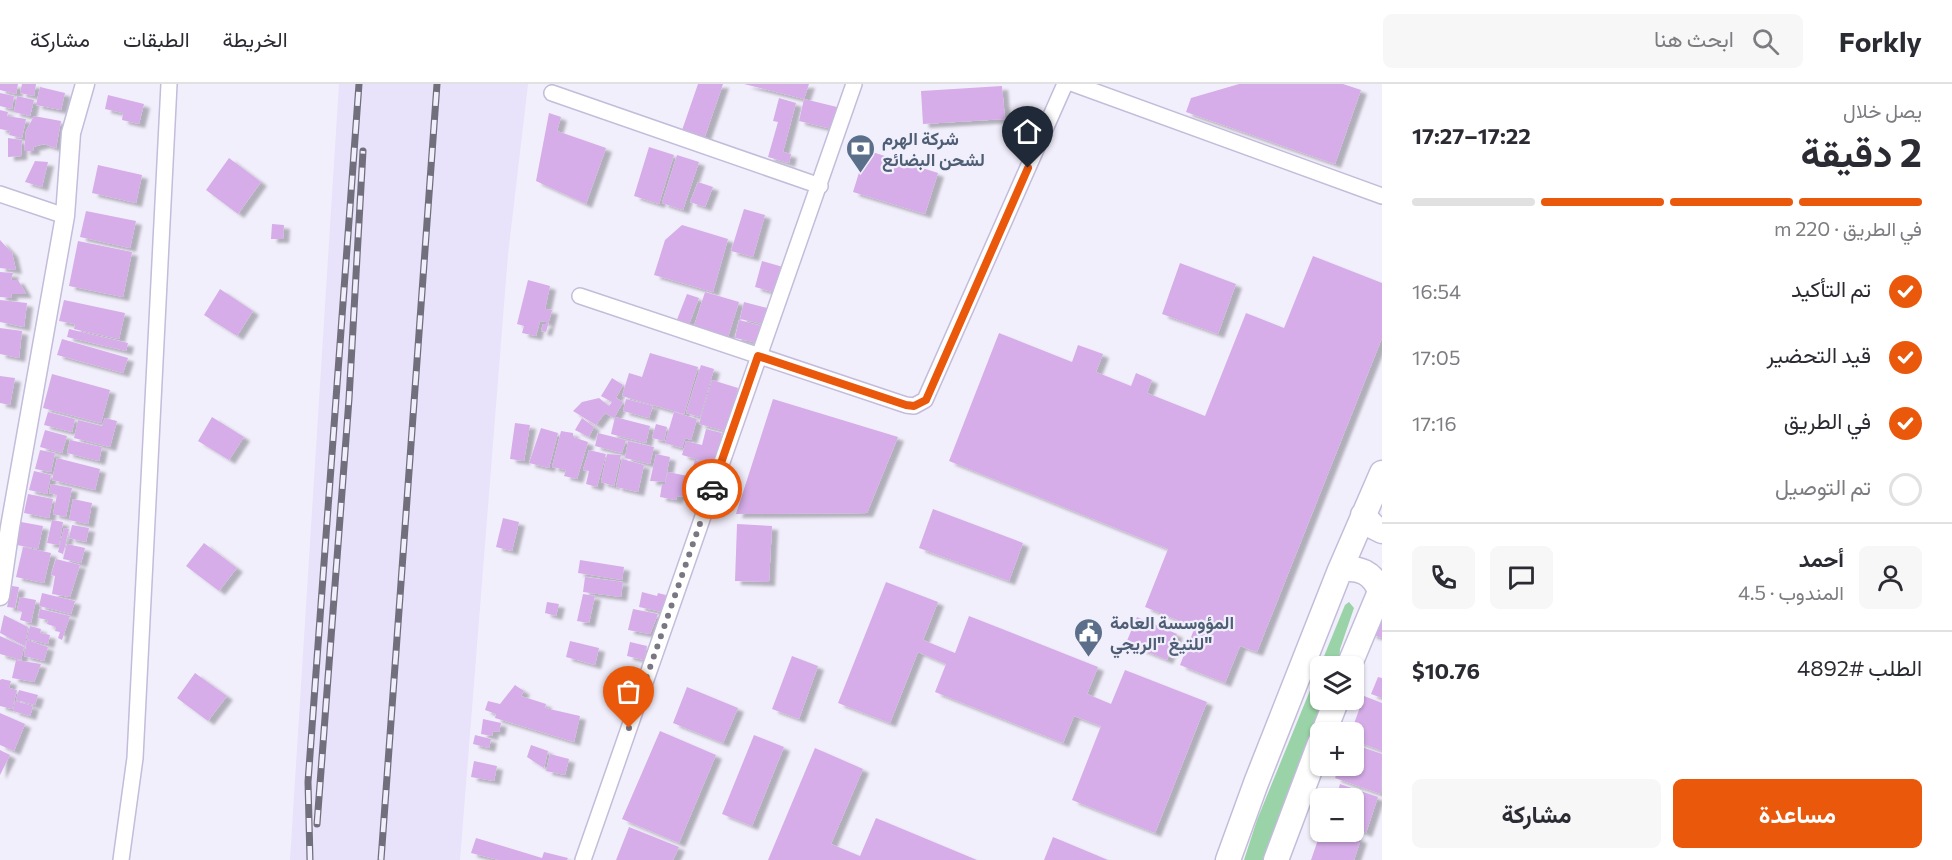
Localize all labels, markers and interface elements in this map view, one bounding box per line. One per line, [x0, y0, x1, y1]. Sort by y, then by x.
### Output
search box [1383, 14, 1803, 68]
text: Forkly [1839, 24, 1922, 58]
text: ابحث هنا [1654, 25, 1734, 52]
icon: search [1749, 25, 1782, 58]
text: مشاركة [30, 26, 90, 51]
text: الطبقات [123, 26, 190, 51]
text: الخريطة [223, 26, 288, 51]
text: يصل خلال [1843, 98, 1922, 122]
pin [1002, 106, 1053, 168]
icon: home [1011, 115, 1044, 148]
text: 17:22–17:27 [1412, 122, 1531, 149]
place label: شركة الهرم لشحن البضائع [882, 127, 985, 172]
text: 2 دقيقة [1800, 127, 1922, 175]
bank icon: شركة الهرم لشحن البضائع [845, 132, 877, 174]
text: في الطريق · 220 m [1774, 216, 1922, 240]
text: تم التأكيد [1791, 275, 1871, 302]
icon: check [1889, 275, 1922, 308]
text: 16:54 [1412, 279, 1461, 303]
text: قيد التحضير [1767, 341, 1871, 368]
icon: check [1889, 341, 1922, 374]
text: 17:05 [1412, 345, 1460, 369]
text: في الطريق [1784, 407, 1871, 434]
icon: check [1889, 407, 1922, 440]
text: 17:16 [1412, 411, 1457, 435]
courier [682, 459, 742, 519]
icon: car [696, 473, 729, 506]
text: تم التوصيل [1775, 473, 1871, 500]
text: أحمد [1799, 545, 1844, 572]
button: phone [1412, 546, 1475, 609]
button: chat [1490, 546, 1553, 609]
button: person [1859, 546, 1922, 609]
text: المندوب · 4.5 [1738, 580, 1844, 604]
place label: المؤوسسة العامة للتيغ "الريجي" [1110, 611, 1234, 659]
public building icon: المؤوسسة العامة للتيغ "الريجي" [1073, 616, 1105, 658]
text: الطلب #4892 [1797, 654, 1922, 681]
map controls [1310, 656, 1364, 842]
button: layers [1310, 656, 1364, 710]
text: $10.76 [1412, 657, 1480, 684]
pin [603, 666, 654, 728]
icon: bag [612, 675, 645, 708]
button: + [1310, 722, 1364, 776]
button: مشاركة [1412, 779, 1661, 848]
button: مساعدة [1673, 779, 1922, 848]
button: − [1310, 788, 1364, 842]

